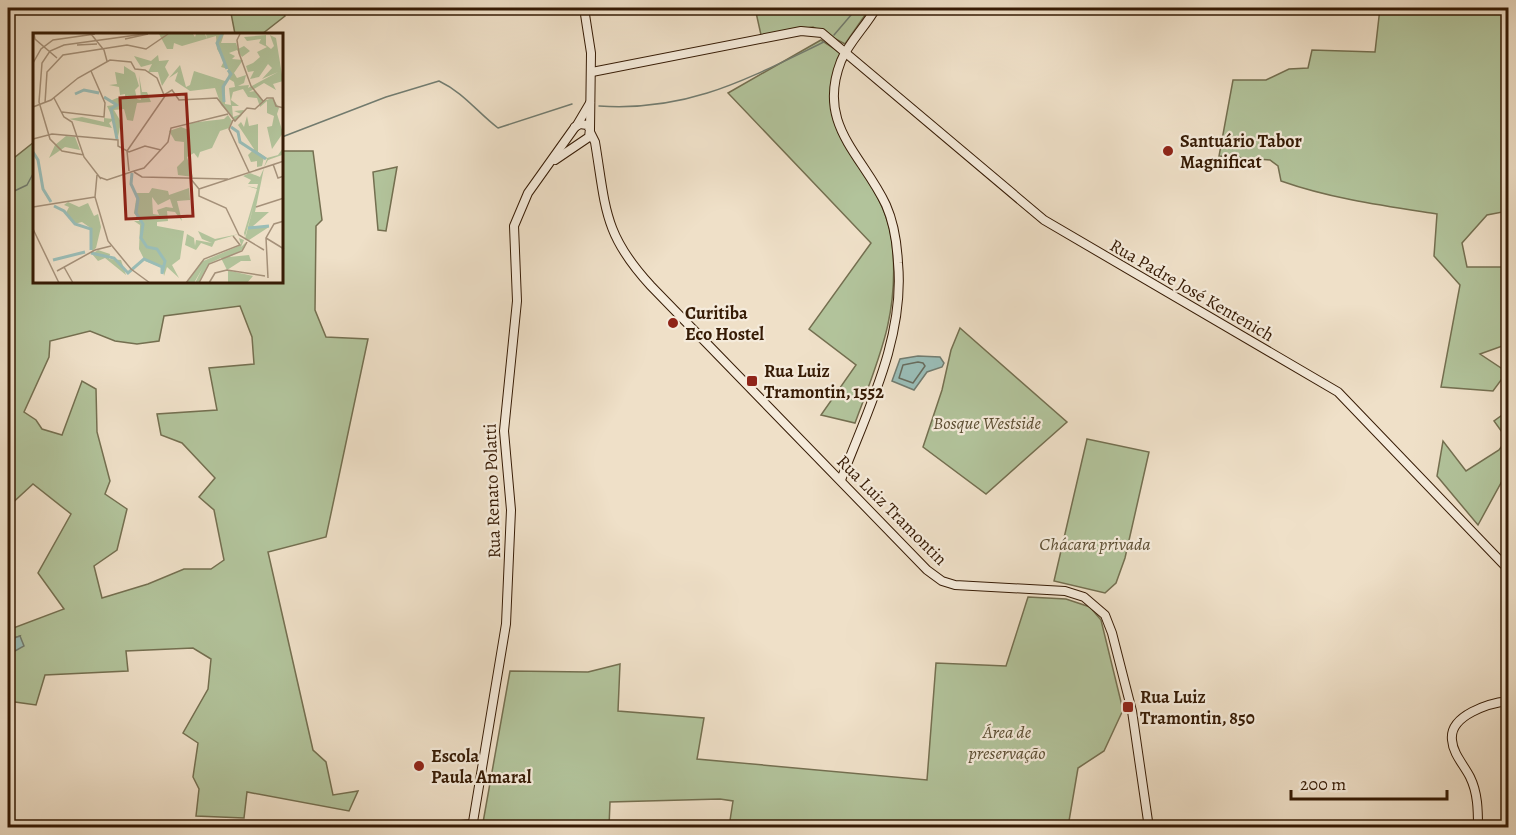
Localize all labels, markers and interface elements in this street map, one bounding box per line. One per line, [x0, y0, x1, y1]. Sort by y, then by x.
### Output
inset map [33, 33, 284, 284]
place label: Santuário Tabor Magnificat [1180, 129, 1302, 174]
marker: Santuário Tabor Magnificat [1161, 144, 1175, 158]
street label: Rua Padre José Kentenich [1105, 233, 1279, 347]
place label: Curitiba Eco Hostel [685, 301, 764, 346]
marker: Curitiba Eco Hostel [666, 316, 680, 330]
place label: Rua Luiz Tramontin, 1552 [764, 359, 884, 404]
marker: Rua Luiz Tramontin, 1552 [745, 374, 759, 388]
park label: Bosque Westside [933, 411, 1041, 435]
street label: Rua Renato Polatti [478, 423, 506, 559]
street label: Rua Luiz Tramontin [832, 450, 953, 571]
park label: Chácara privada [1039, 532, 1151, 556]
place label: Rua Luiz Tramontin, 850 [1140, 685, 1255, 730]
marker: Rua Luiz Tramontin, 850 [1121, 700, 1135, 714]
park label: Área de preservação [967, 720, 1046, 765]
place label: Escola Paula Amaral [431, 744, 532, 789]
marker: Escola Paula Amaral [412, 759, 426, 773]
scale bar [1291, 763, 1447, 801]
text: 200 m [1300, 772, 1346, 796]

